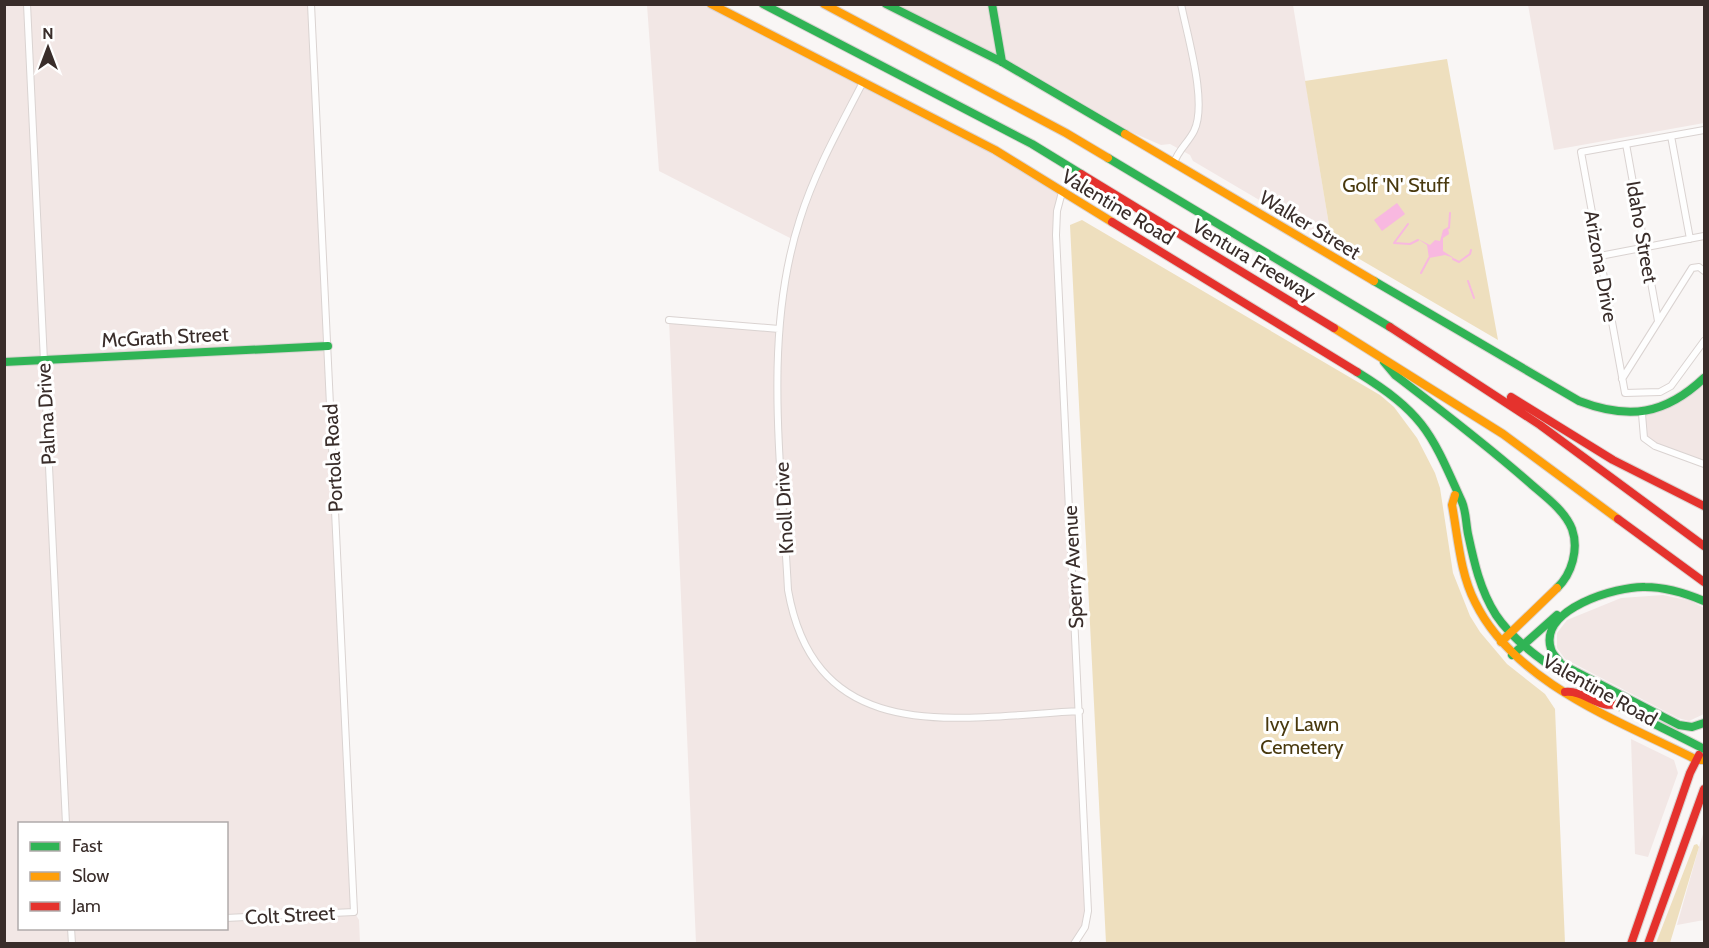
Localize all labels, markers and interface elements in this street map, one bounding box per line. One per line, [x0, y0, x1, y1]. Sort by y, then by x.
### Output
north arrow [18, 18, 78, 78]
text: N [42, 24, 54, 43]
street label: Valentine Road [1057, 164, 1179, 250]
park label: Golf 'N' Stuff [1342, 173, 1450, 197]
street label: Idaho Street [1621, 179, 1663, 285]
street label: Walker Street [1255, 186, 1365, 265]
street label: Arizona Drive [1579, 208, 1623, 324]
street label: Ventura Freeway [1188, 214, 1320, 306]
street label: McGrath Street [101, 322, 229, 352]
street label: Palma Drive [31, 362, 61, 466]
street label: Portola Road [318, 403, 348, 513]
street label: Knoll Drive [770, 461, 798, 555]
street label: Sperry Avenue [1058, 505, 1088, 629]
street label: Valentine Road [1539, 649, 1661, 731]
park label: Ivy Lawn Cemetery [1260, 712, 1344, 759]
legend [18, 822, 228, 930]
text: Fast [72, 835, 103, 857]
text: Slow [72, 865, 109, 887]
text: Jam [71, 895, 101, 917]
street label: Colt Street [244, 901, 336, 929]

